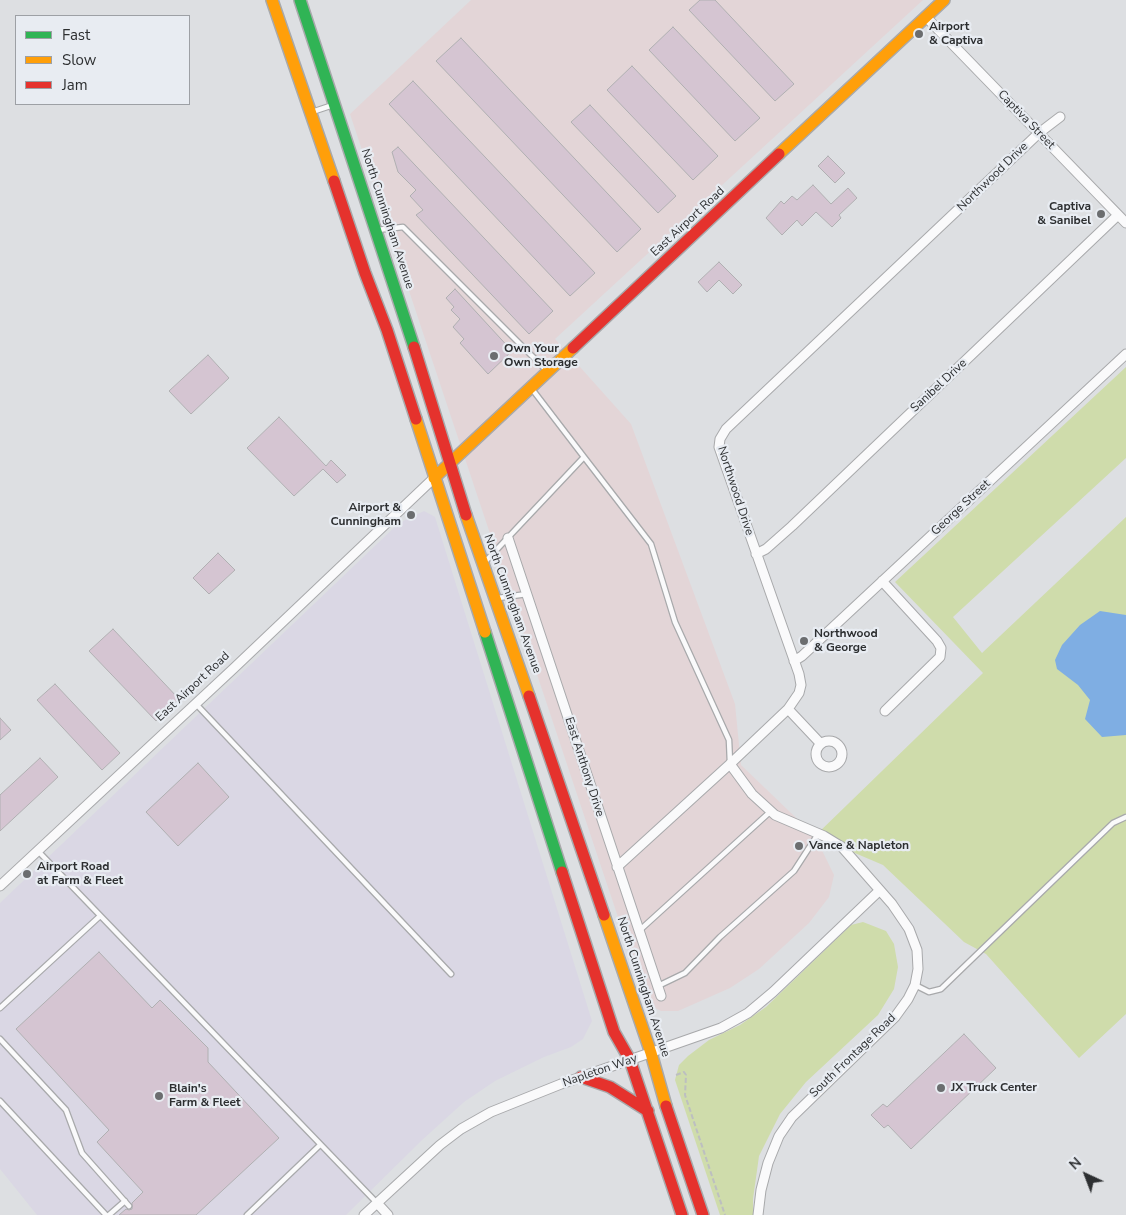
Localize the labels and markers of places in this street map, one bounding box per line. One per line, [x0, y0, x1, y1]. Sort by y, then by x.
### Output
place label: Airport & Captiva [929, 20, 983, 48]
marker: Airport & Captiva [913, 28, 925, 40]
place label: Captiva & Sanibel [1037, 200, 1091, 228]
marker: Captiva & Sanibel [1095, 208, 1107, 220]
place label: Own Your Own Storage [504, 342, 578, 370]
marker: Own Your Own Storage [488, 350, 500, 362]
place label: Airport & Cunningham [331, 501, 401, 529]
marker: Airport & Cunningham [405, 509, 417, 521]
place label: Northwood & George [814, 627, 878, 655]
marker: Northwood & George [798, 635, 810, 647]
place label: Vance & Napleton [809, 839, 909, 853]
marker: Vance & Napleton [793, 840, 805, 852]
place label: Airport Road at Farm & Fleet [37, 860, 123, 888]
marker: Airport Road at Farm & Fleet [21, 868, 33, 880]
place label: JX Truck Center [951, 1081, 1037, 1095]
place label: Blain's Farm & Fleet [169, 1082, 241, 1110]
marker: JX Truck Center [935, 1082, 947, 1094]
marker: Blain's Farm & Fleet [153, 1090, 165, 1102]

